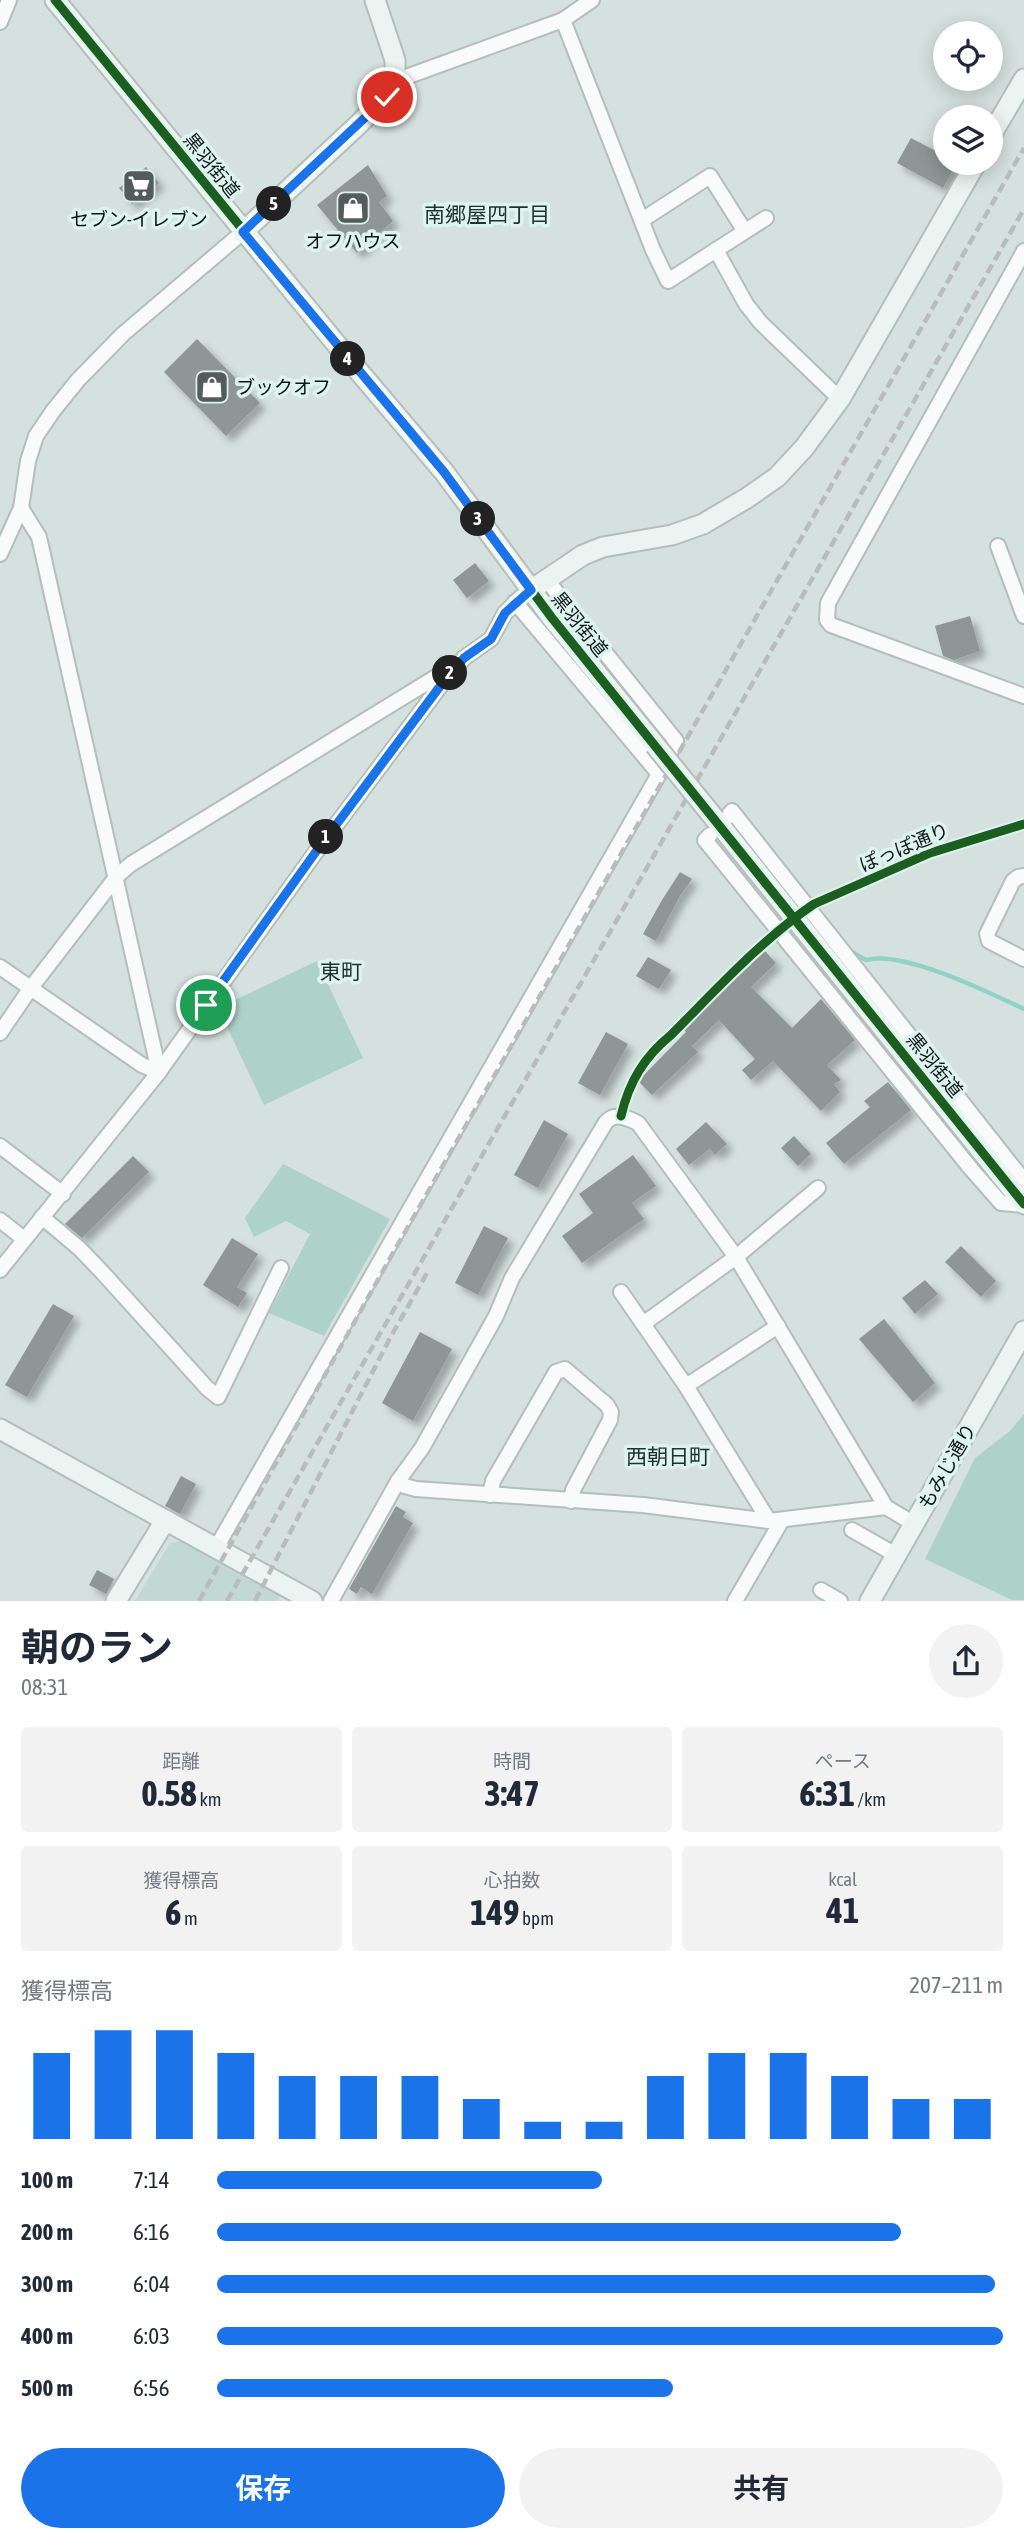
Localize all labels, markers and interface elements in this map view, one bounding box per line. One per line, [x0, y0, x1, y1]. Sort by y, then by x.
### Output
map controls [933, 21, 1003, 175]
button: locate [933, 21, 1003, 91]
pin [357, 67, 417, 127]
icon: check [368, 78, 406, 116]
button: layers [933, 105, 1003, 175]
street label: 黒羽街道 [180, 129, 244, 201]
supermarket icon: セブン-イレブン [120, 167, 158, 205]
pin: 5 [256, 186, 292, 222]
shop icon: オフハウス [334, 189, 372, 227]
text: 5 [269, 192, 278, 214]
district label: 南郷屋四丁目 [424, 202, 550, 226]
place label: セブン-イレブン [70, 208, 208, 230]
place label: オフハウス [305, 230, 401, 252]
pin: 4 [330, 342, 366, 376]
text: 4 [343, 347, 352, 369]
shop icon: ブックオフ [193, 368, 231, 406]
place label: ブックオフ [236, 376, 331, 398]
pin: 3 [461, 502, 496, 536]
text: 3 [473, 507, 482, 529]
street label: 黒羽街道 [548, 588, 612, 660]
pin: 2 [433, 656, 468, 690]
text: 2 [445, 661, 454, 683]
street label: ぽっぽ通り [856, 818, 952, 876]
pin: 1 [308, 820, 344, 854]
text: 1 [321, 825, 330, 847]
district label: 東町 [320, 959, 362, 983]
pin [176, 975, 236, 1035]
icon: arrive [187, 986, 225, 1024]
street label: 黒羽街道 [903, 1029, 967, 1101]
street label: もみじ通り [914, 1419, 980, 1513]
district label: 西朝日町 [626, 1444, 710, 1468]
button: share [929, 1624, 1003, 1698]
text: 朝のラン [21, 1626, 173, 1669]
text: 08:31 [21, 1674, 68, 1700]
text: 距離 [162, 1750, 200, 1772]
text: 時間 [493, 1750, 531, 1772]
text: ペース [815, 1750, 871, 1772]
text: 0.58 [141, 1773, 197, 1813]
text: 3:47 [484, 1773, 540, 1813]
text: 6:31 [799, 1773, 855, 1813]
text: km [197, 1788, 221, 1810]
text: /km [855, 1788, 886, 1810]
text: kcal [828, 1868, 857, 1890]
text: 獲得標高 [143, 1869, 219, 1891]
text: 心拍数 [483, 1869, 541, 1891]
text: 41 [826, 1890, 859, 1930]
text: 6 [165, 1892, 181, 1932]
text: 149 [470, 1892, 520, 1932]
text: m [181, 1907, 198, 1929]
text: bpm [520, 1907, 554, 1929]
text: 207–211 m [909, 1972, 1003, 1998]
text: 獲得標高 [21, 1978, 113, 2004]
text: 100 m [21, 2167, 73, 2193]
text: 7:14 [133, 2167, 170, 2193]
text: 200 m [21, 2219, 73, 2245]
text: 6:16 [133, 2219, 170, 2245]
text: 300 m [21, 2271, 73, 2297]
text: 6:04 [133, 2271, 170, 2297]
text: 400 m [21, 2323, 73, 2349]
text: 6:03 [133, 2323, 170, 2349]
text: 500 m [21, 2375, 73, 2401]
text: 6:56 [133, 2375, 170, 2401]
button: 保存 [21, 2448, 505, 2528]
button: 共有 [519, 2448, 1003, 2528]

